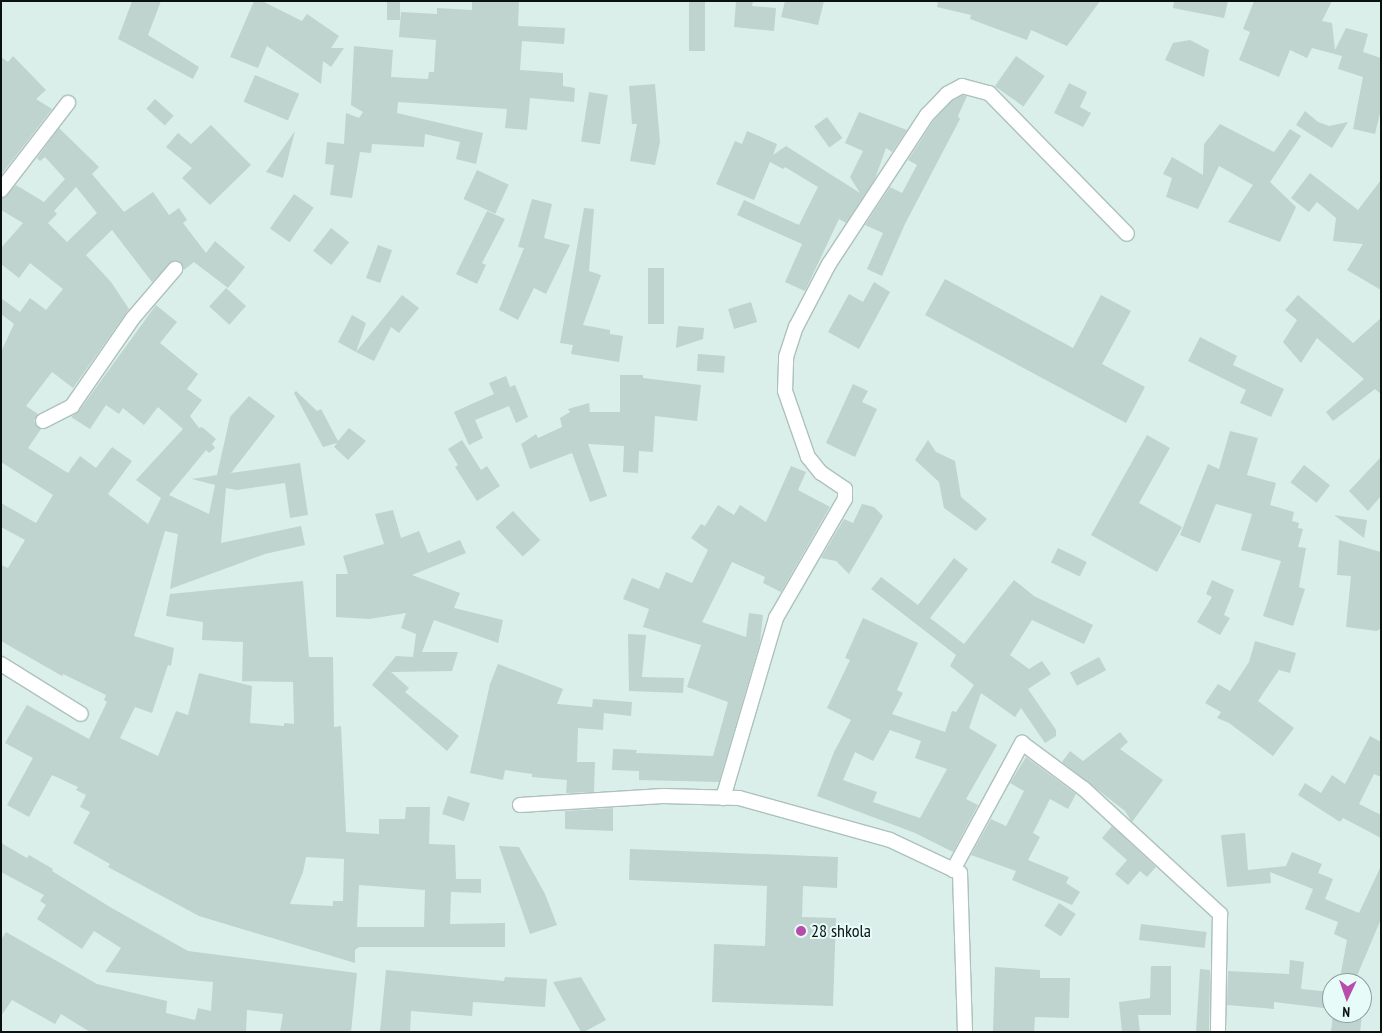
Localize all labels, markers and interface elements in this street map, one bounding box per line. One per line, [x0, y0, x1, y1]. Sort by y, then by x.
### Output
place label: 28 shkola [811, 920, 871, 942]
marker: 28 shkola [795, 925, 807, 937]
north arrow [1322, 973, 1372, 1023]
text: N [1342, 1003, 1351, 1021]

